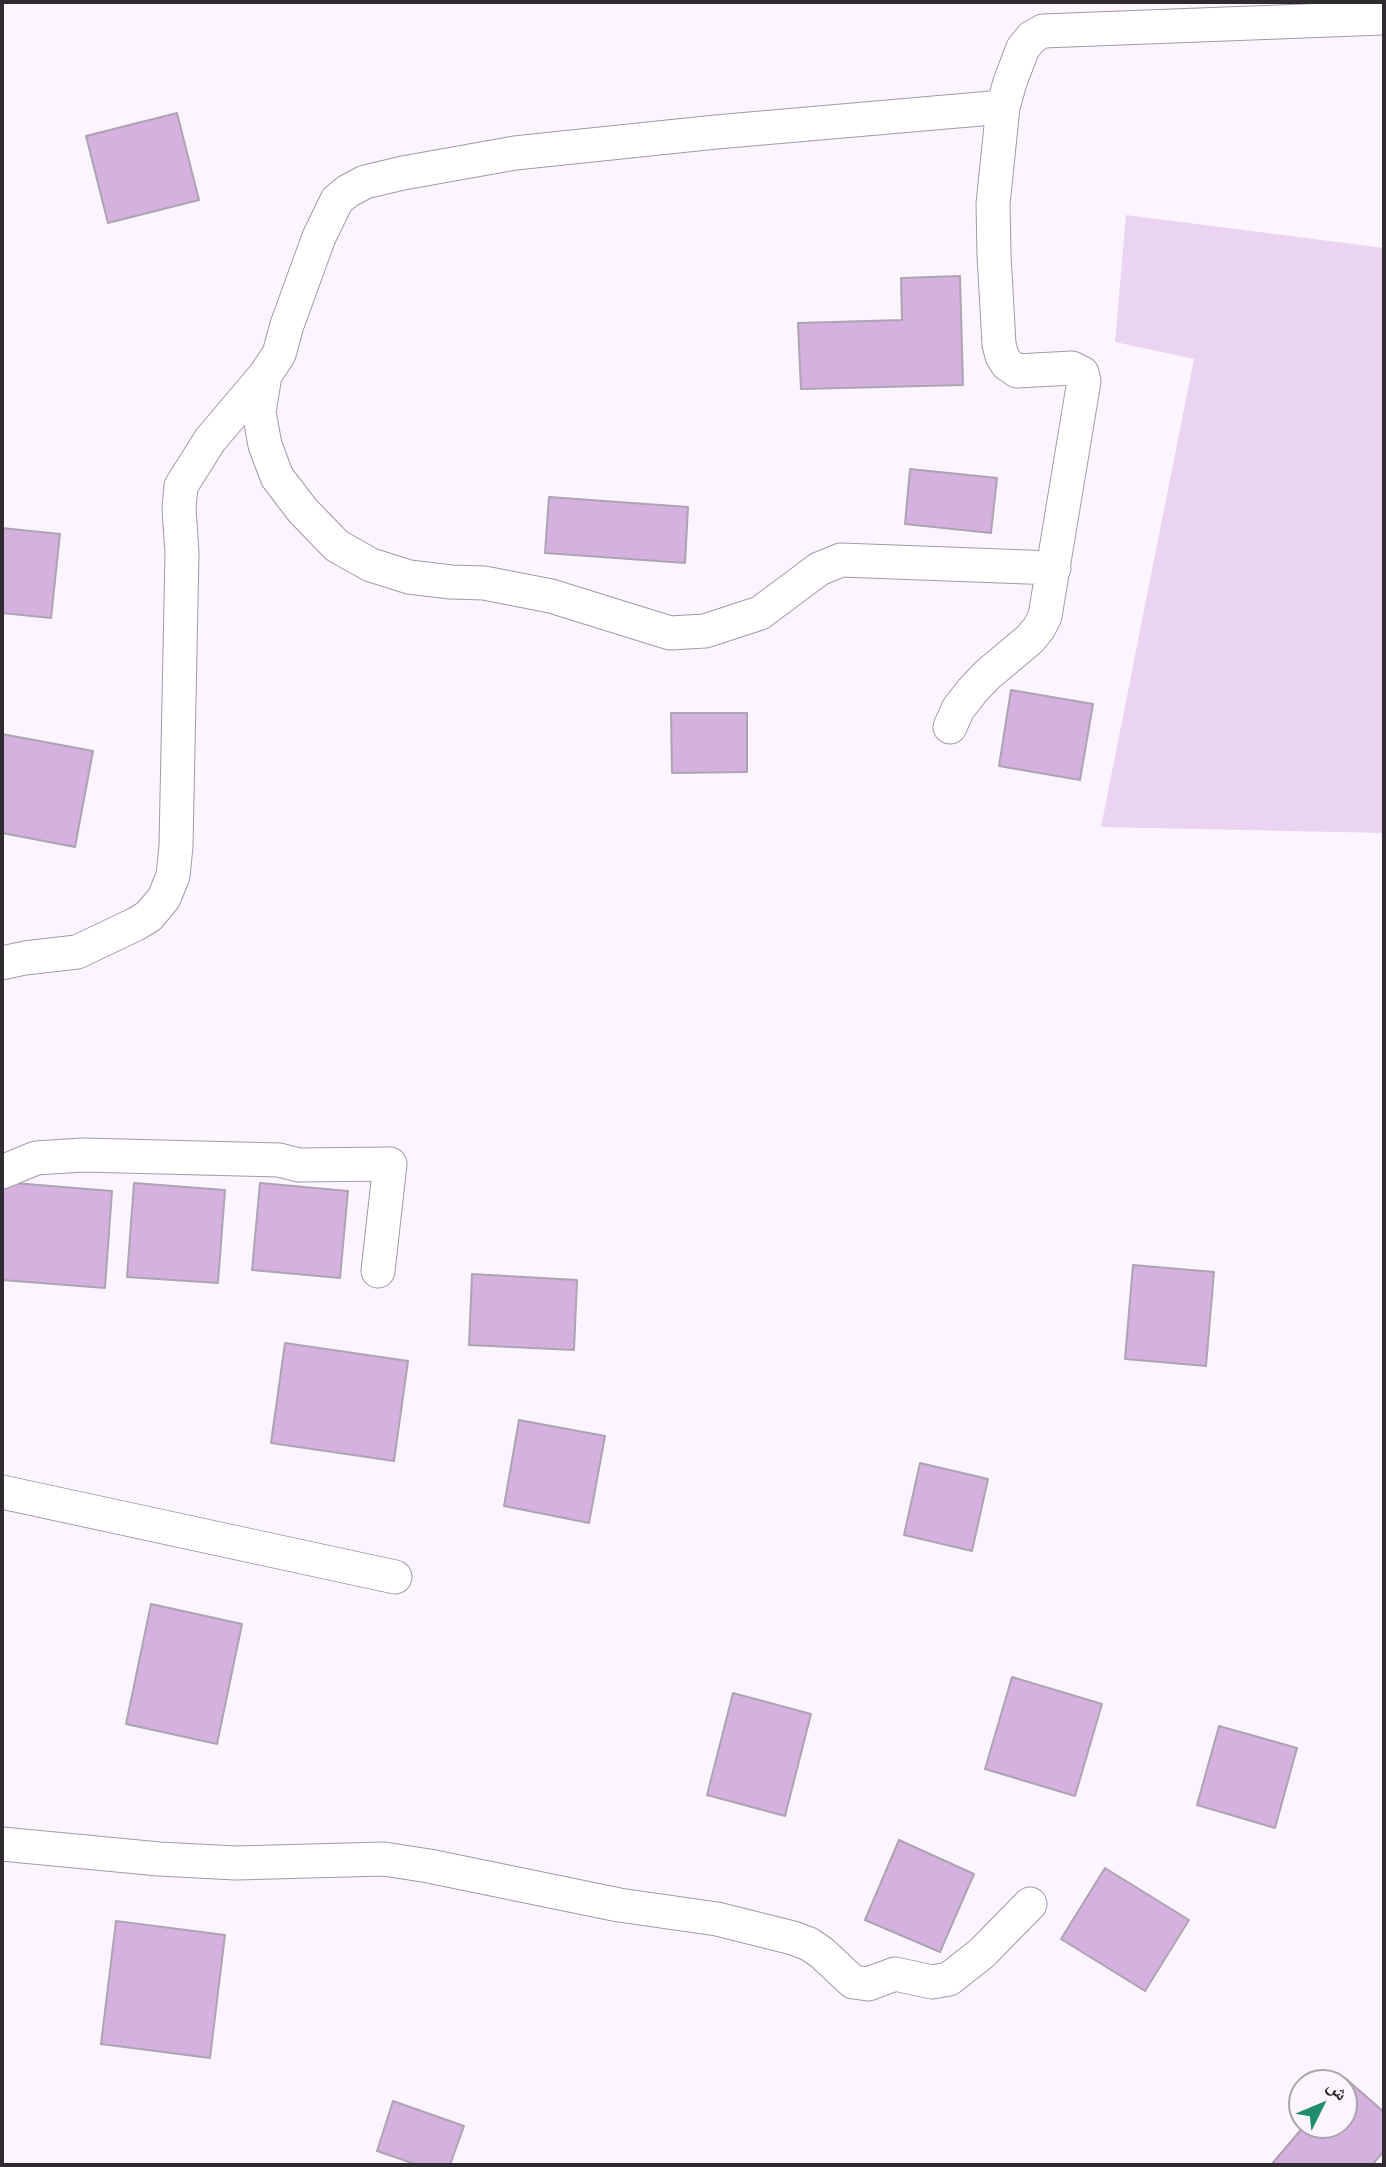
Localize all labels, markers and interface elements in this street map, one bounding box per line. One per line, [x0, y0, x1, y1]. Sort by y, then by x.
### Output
north arrow [1288, 2069, 1358, 2139]
text: ش [1321, 2074, 1354, 2107]

